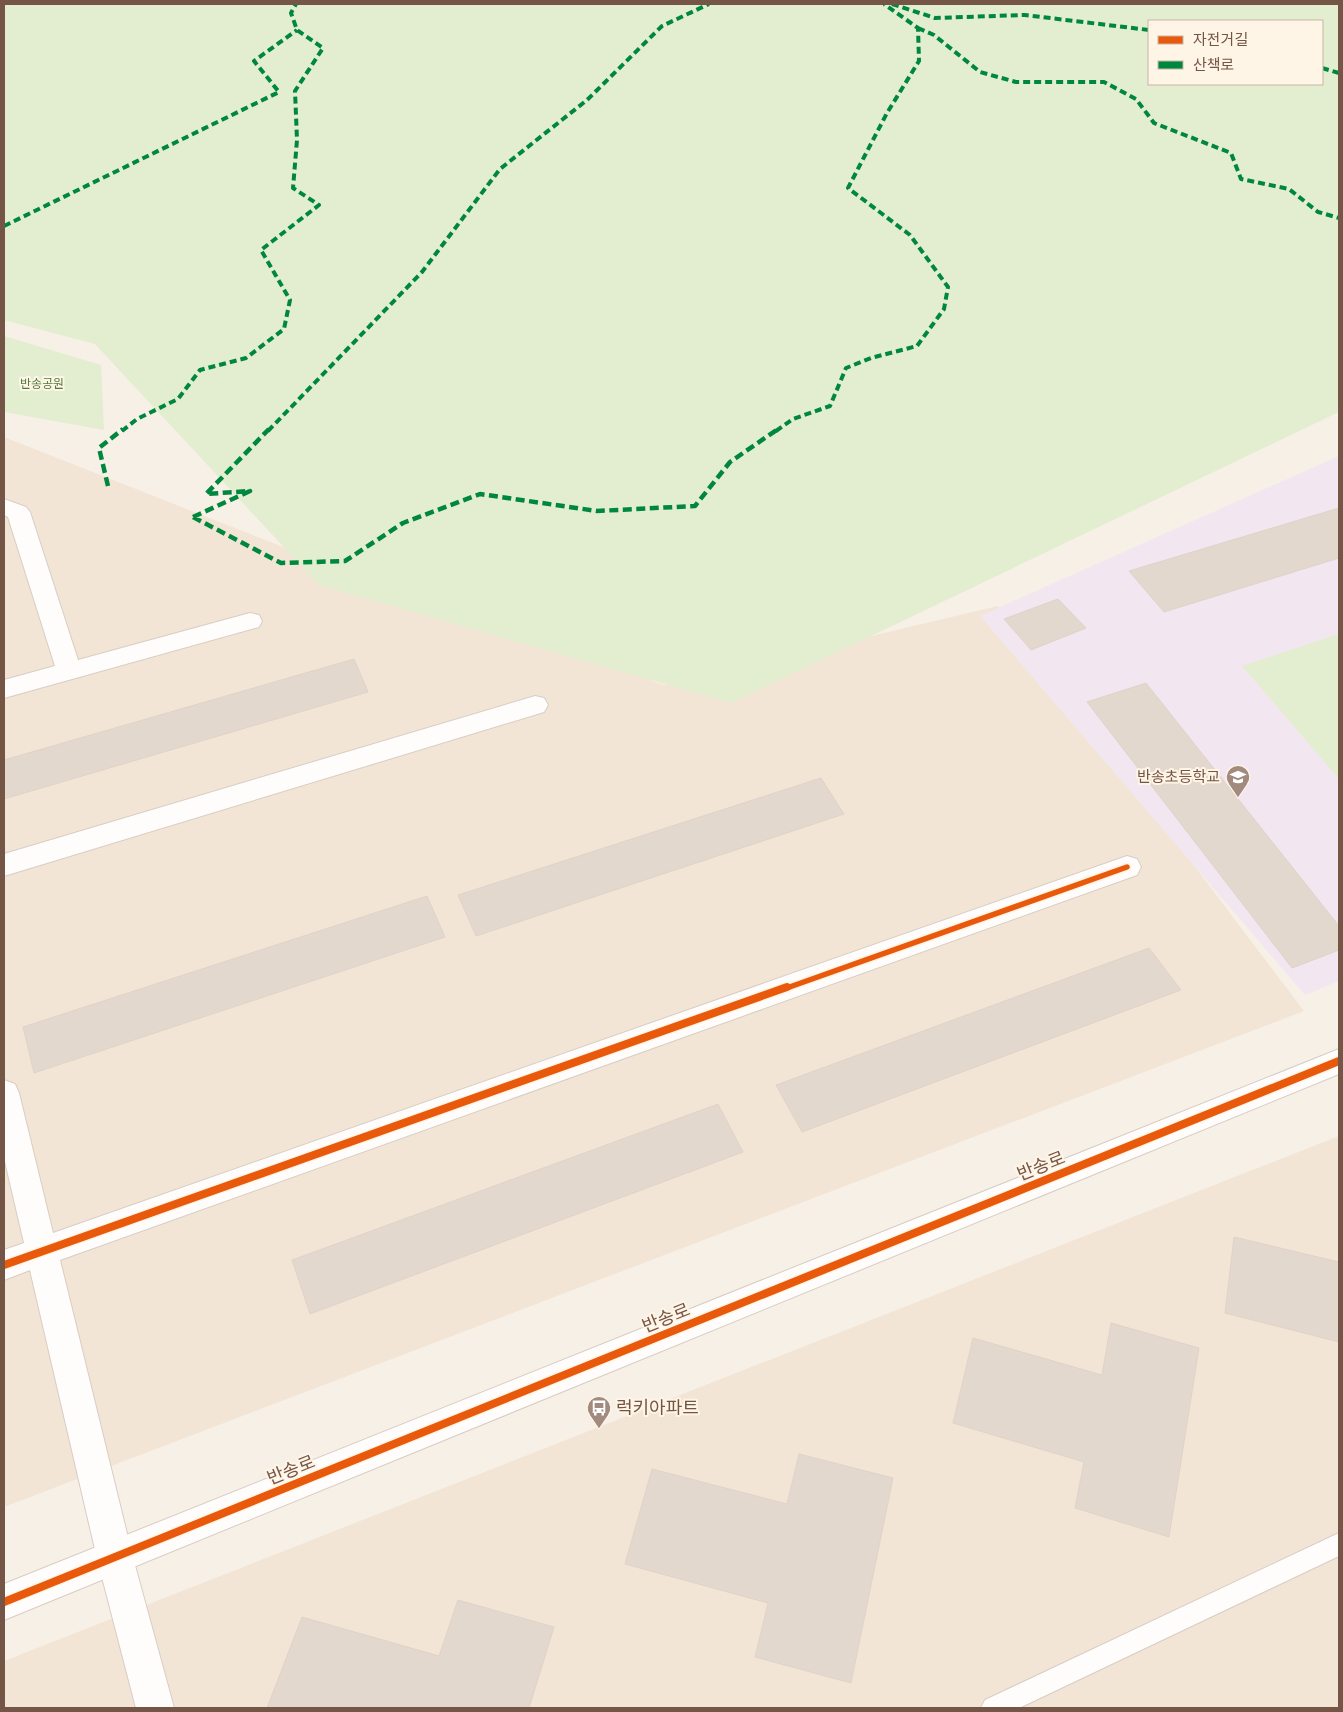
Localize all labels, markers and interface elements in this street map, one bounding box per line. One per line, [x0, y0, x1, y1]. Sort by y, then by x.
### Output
legend [1148, 20, 1323, 85]
text: 자전거길 [1193, 31, 1248, 49]
text: 산책로 [1193, 56, 1234, 74]
park label: 반송공원 [20, 377, 64, 391]
school or university icon: 반송초등학교 [1225, 764, 1251, 798]
place label: 반송초등학교 [1137, 768, 1220, 786]
street label: 반송로 [1014, 1146, 1068, 1186]
street label: 반송로 [639, 1298, 693, 1338]
bus stop icon: 럭키아파트 [586, 1395, 612, 1429]
place label: 럭키아파트 [616, 1397, 699, 1419]
street label: 반송로 [264, 1450, 318, 1490]

